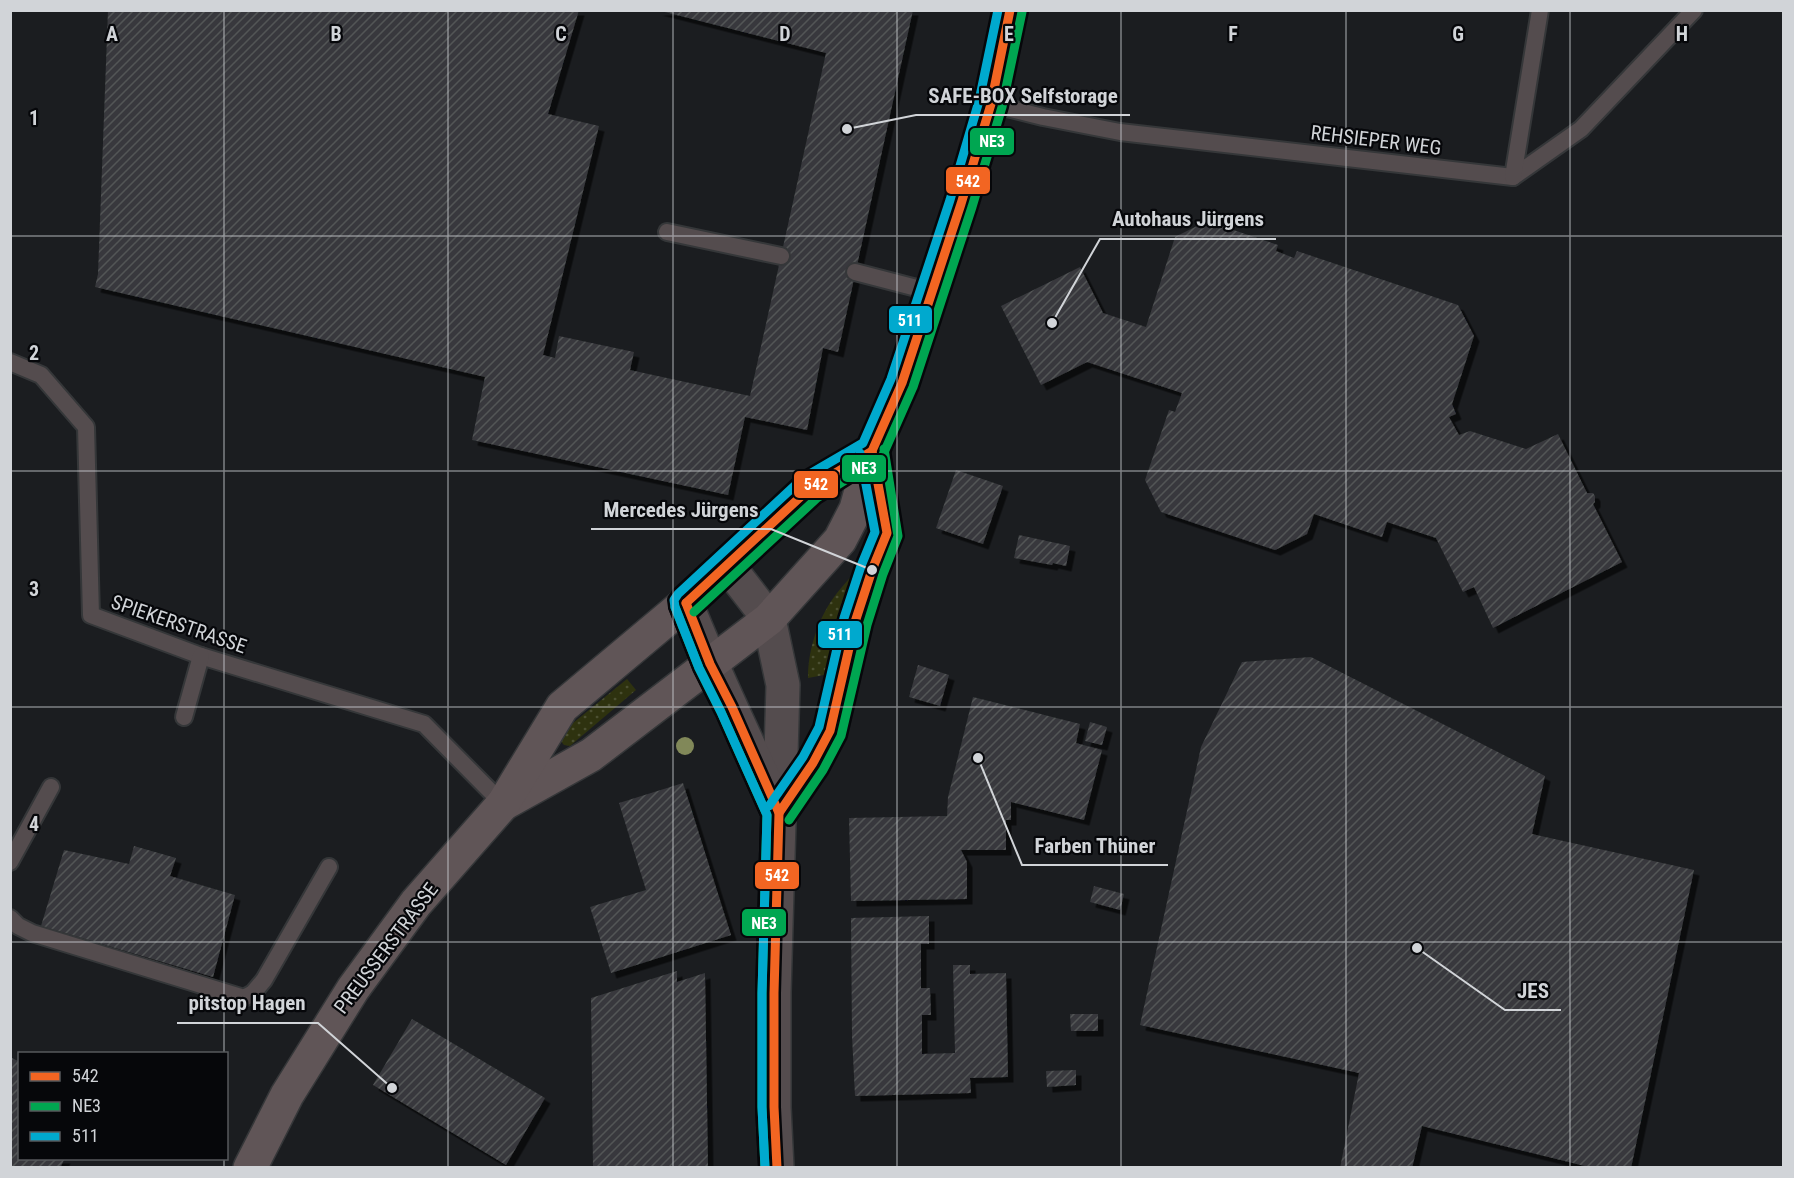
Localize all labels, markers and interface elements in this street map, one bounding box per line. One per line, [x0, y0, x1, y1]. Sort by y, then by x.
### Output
text: A [106, 22, 118, 46]
text: B [330, 22, 342, 46]
text: C [555, 22, 567, 46]
text: D [779, 22, 791, 46]
text: E [1004, 22, 1014, 46]
text: F [1228, 22, 1238, 46]
text: G [1452, 22, 1464, 46]
text: H [1676, 22, 1688, 46]
callout: SAFE-BOX Selfstorage [916, 76, 1130, 115]
text: SAFE-BOX Selfstorage [928, 84, 1118, 108]
text: 1 [29, 106, 39, 130]
street label: REHSIEPER WEG [1309, 120, 1443, 160]
line badge: NE3 [969, 127, 1015, 156]
text: NE3 [979, 132, 1005, 151]
line badge: 542 [945, 166, 991, 195]
text: 542 [956, 172, 980, 191]
callout: Autohaus Jürgens [1100, 200, 1276, 239]
text: Autohaus Jürgens [1112, 207, 1264, 231]
line badge: 511 [888, 305, 933, 334]
text: 511 [898, 311, 922, 330]
text: 2 [29, 341, 39, 365]
line badge: NE3 [841, 454, 887, 483]
text: NE3 [851, 459, 877, 478]
line badge: 542 [793, 470, 839, 499]
text: 542 [804, 475, 828, 494]
callout: Mercedes Jürgens [591, 490, 771, 529]
text: Mercedes Jürgens [603, 498, 759, 522]
text: 3 [29, 577, 39, 601]
street label: SPIEKERSTRASSE [108, 590, 250, 658]
line badge: 511 [817, 620, 863, 649]
text: 511 [828, 625, 852, 644]
text: 4 [29, 812, 39, 836]
callout: Farben Thüner [1022, 826, 1168, 865]
text: Farben Thüner [1035, 834, 1155, 858]
line badge: 542 [754, 861, 800, 890]
text: 542 [765, 866, 789, 885]
street label: PREUSSERSTRASSE [329, 878, 443, 1018]
line badge: NE3 [741, 908, 787, 937]
text: NE3 [751, 914, 777, 933]
callout: JES [1505, 971, 1561, 1010]
text: JES [1517, 979, 1549, 1003]
callout: pitstop Hagen [177, 984, 318, 1023]
text: pitstop Hagen [188, 991, 306, 1015]
legend [18, 1052, 228, 1160]
text: 542 [72, 1065, 99, 1086]
text: NE3 [72, 1095, 101, 1116]
text: 511 [72, 1125, 99, 1146]

